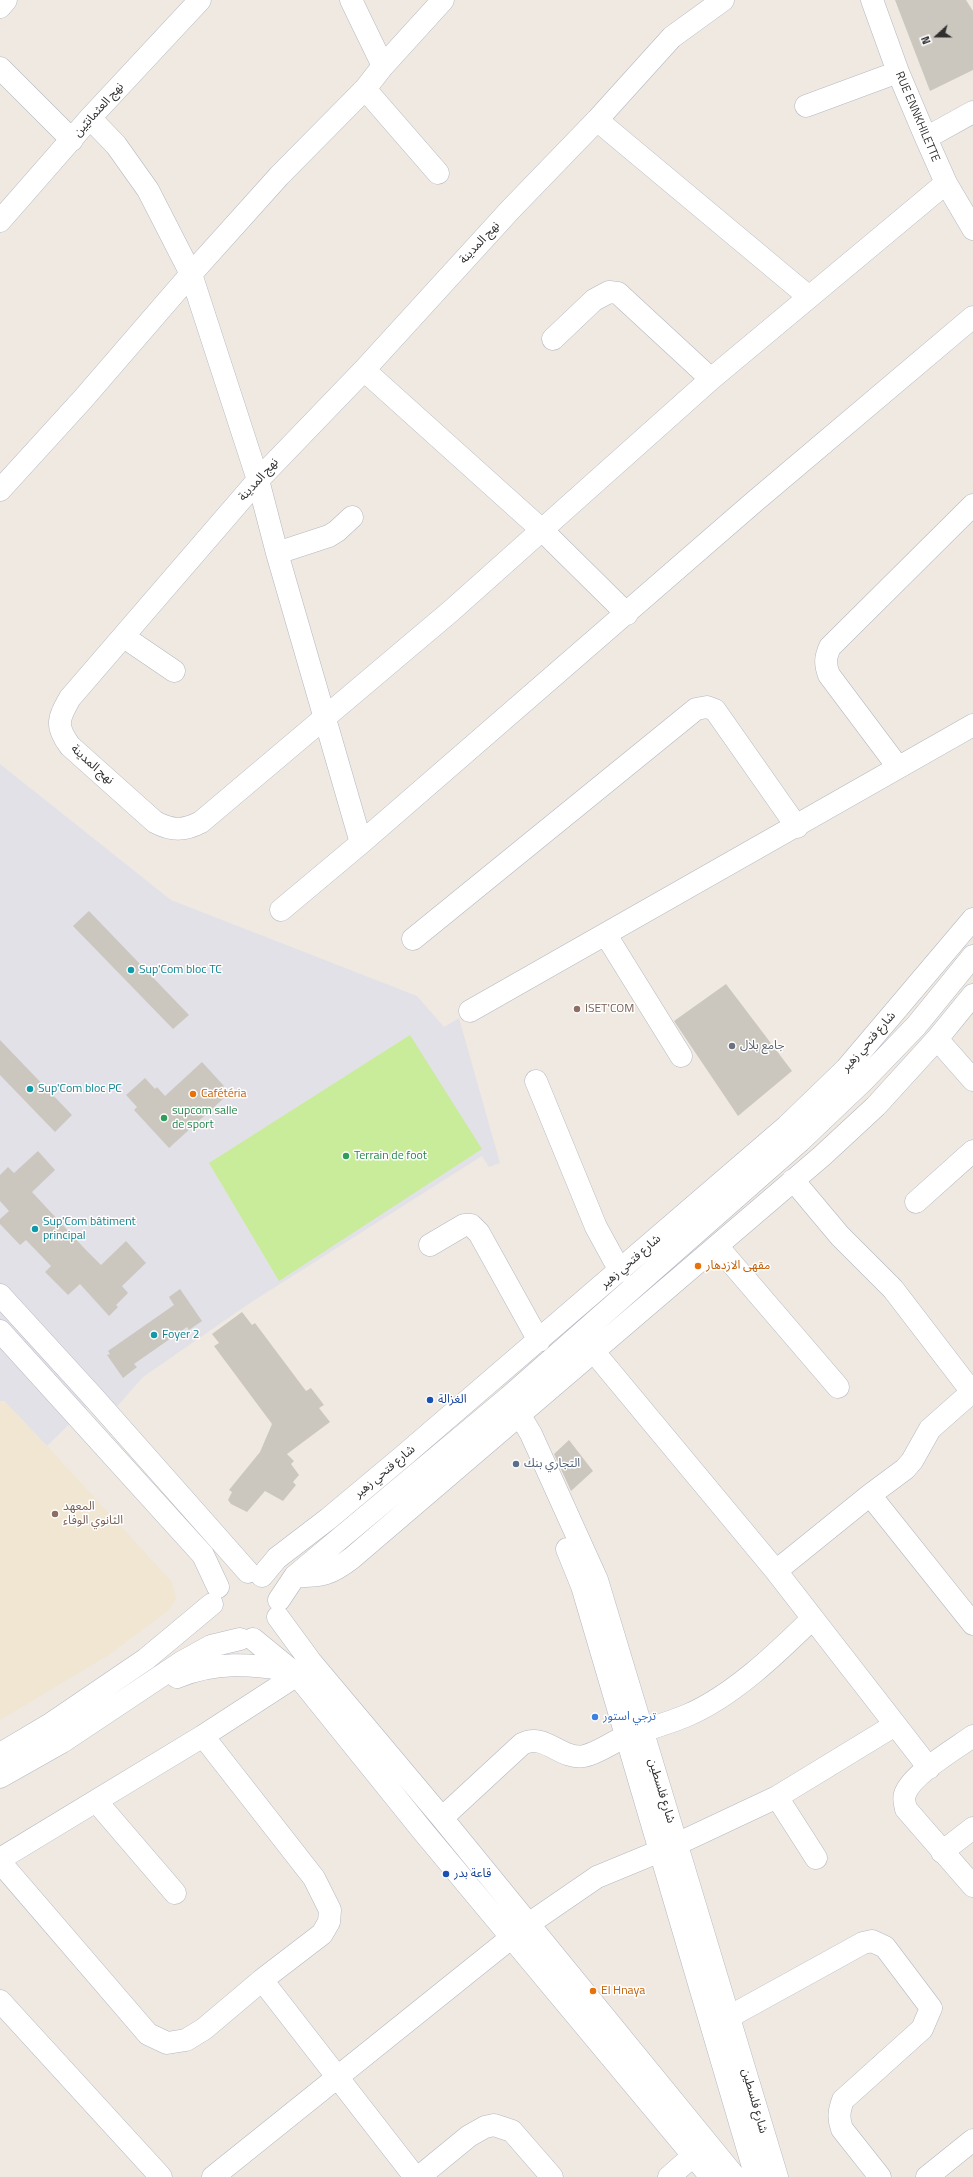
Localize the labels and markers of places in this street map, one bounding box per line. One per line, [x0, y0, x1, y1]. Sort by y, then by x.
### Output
place label: Sup'Com bloc TC [139, 963, 222, 977]
marker: Sup'Com bloc TC [126, 965, 136, 975]
place label: ISET'COM [585, 1002, 634, 1016]
marker: ISET'COM [572, 1004, 582, 1014]
place label: جامع بلال [740, 1039, 785, 1053]
marker: جامع بلال [727, 1041, 737, 1051]
place label: Sup'Com bloc PC [38, 1082, 122, 1096]
marker: Sup'Com bloc PC [25, 1084, 35, 1094]
place label: Cafétéria [201, 1087, 246, 1101]
marker: Cafétéria [188, 1089, 198, 1099]
place label: supcom salle de sport [172, 1104, 238, 1132]
marker: supcom salle de sport [159, 1113, 169, 1123]
place label: Terrain de foot [354, 1149, 427, 1163]
marker: Terrain de foot [341, 1151, 351, 1161]
place label: Sup'Com bâtiment principal [43, 1215, 136, 1243]
marker: Sup'Com bâtiment principal [30, 1224, 40, 1234]
place label: مقهى الازدهار [706, 1259, 770, 1273]
marker: مقهى الازدهار [693, 1261, 703, 1271]
place label: Foyer 2 [162, 1328, 200, 1342]
marker: Foyer 2 [149, 1330, 159, 1340]
place label: الغزالة [438, 1393, 466, 1407]
marker: الغزالة [425, 1395, 435, 1405]
place label: التجاري بنك [524, 1457, 580, 1471]
marker: التجاري بنك [511, 1459, 521, 1469]
place label: المعهد الثانوي الوفاء [63, 1500, 123, 1528]
marker: المعهد الثانوي الوفاء [50, 1509, 60, 1519]
place label: ترجي استور [603, 1710, 656, 1724]
marker: ترجي استور [590, 1712, 600, 1722]
place label: قاعة بدر [454, 1867, 491, 1881]
marker: قاعة بدر [441, 1869, 451, 1879]
place label: El Hnaya [601, 1984, 645, 1998]
marker: El Hnaya [588, 1986, 598, 1996]

